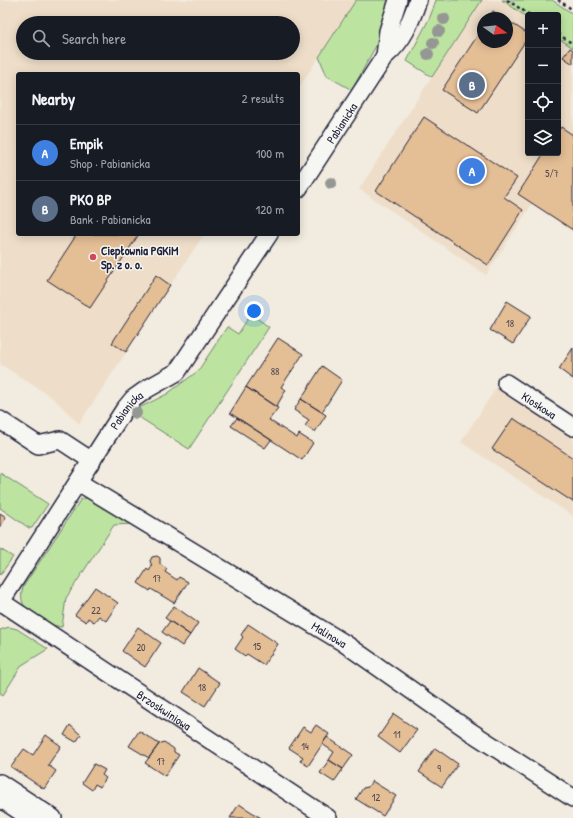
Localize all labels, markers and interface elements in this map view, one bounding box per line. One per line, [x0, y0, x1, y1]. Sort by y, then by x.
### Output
north arrow [477, 12, 513, 48]
map controls [525, 12, 561, 156]
button: + [525, 12, 561, 48]
search box [16, 16, 300, 60]
icon: search [30, 27, 52, 49]
text: Search here [62, 28, 126, 49]
button: − [525, 48, 561, 84]
pin: B [459, 70, 485, 100]
button: locate [525, 84, 561, 120]
text: Nearby [32, 87, 75, 110]
text: 2 results [242, 89, 284, 107]
street label: Pabianicka [322, 99, 361, 147]
button: layers [525, 120, 561, 156]
text: Empik [70, 133, 103, 154]
text: A [42, 144, 48, 162]
text: 100 m [256, 144, 284, 162]
text: Shop · Pabianicka [70, 154, 150, 172]
pin: A [459, 156, 485, 186]
house number: 5/7 [545, 167, 559, 180]
text: PKO BP [70, 189, 112, 210]
text: B [42, 200, 48, 218]
text: 120 m [256, 200, 284, 218]
text: Bank · Pabianicka [70, 210, 151, 228]
place label: Ciepłownia PGKiM Sp. z o. o. [101, 242, 178, 274]
marker: Ciepłownia PGKiM Sp. z o. o. [88, 252, 98, 262]
your location [244, 301, 264, 321]
house number: 18 [506, 317, 514, 330]
house number: 88 [271, 365, 279, 378]
street label: Pabianicka [105, 386, 146, 432]
street label: Kioskowa [519, 387, 560, 423]
house number: 17 [153, 572, 161, 585]
house number: 22 [91, 604, 101, 617]
street label: Malinowa [309, 617, 351, 652]
house number: 15 [253, 640, 262, 653]
house number: 20 [136, 641, 146, 654]
house number: 18 [198, 681, 206, 694]
street label: Brzoskwiniowa [134, 686, 195, 734]
house number: 11 [393, 728, 401, 741]
house number: 14 [301, 740, 309, 753]
house number: 17 [157, 755, 165, 768]
house number: 9 [437, 762, 441, 775]
house number: 12 [372, 791, 380, 804]

